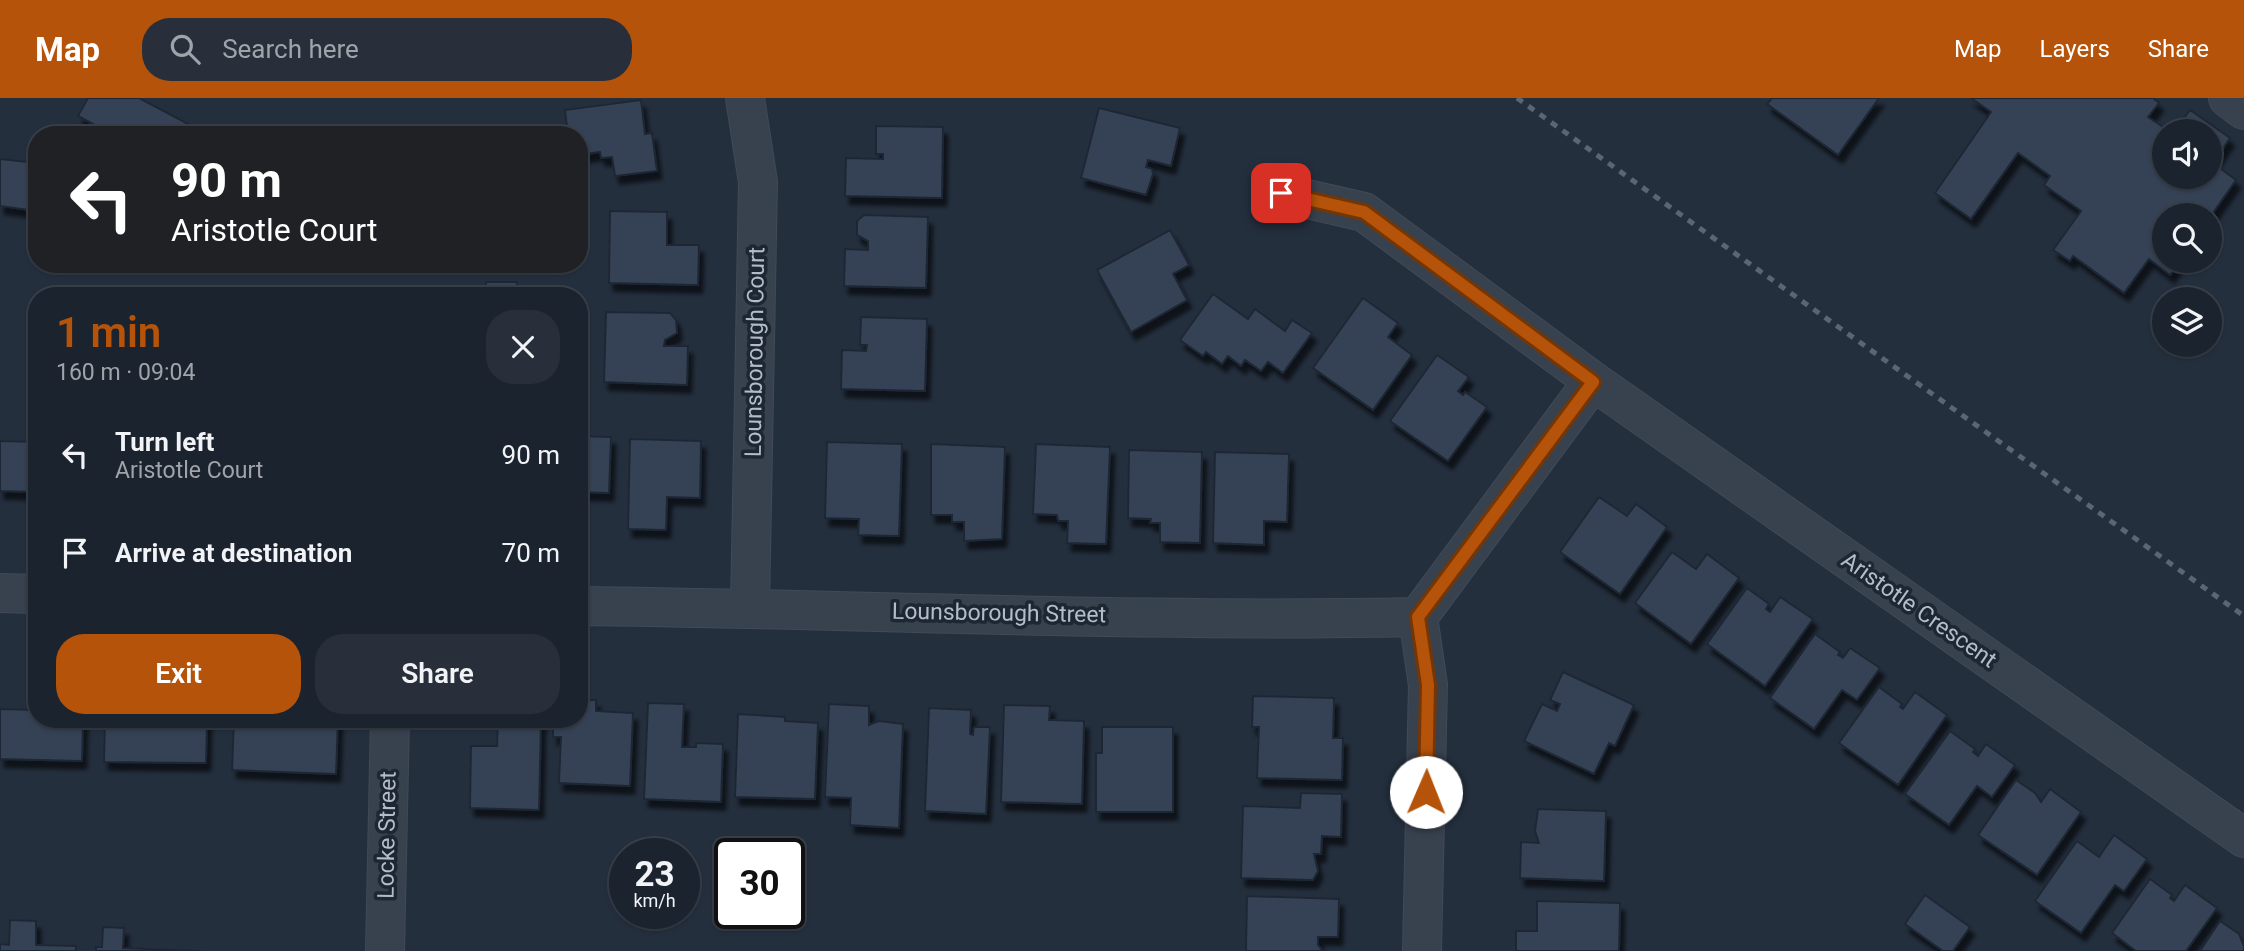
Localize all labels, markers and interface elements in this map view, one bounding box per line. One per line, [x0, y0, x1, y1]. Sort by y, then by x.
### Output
search box [142, 18, 632, 81]
text: Map [35, 30, 100, 69]
icon: search [166, 30, 204, 68]
text: Search here [222, 34, 359, 64]
text: Map [1954, 35, 2002, 63]
text: Layers [2040, 35, 2110, 63]
text: Share [2148, 35, 2209, 63]
map controls [2152, 119, 2222, 357]
button: sound [2152, 119, 2222, 189]
text: 90 m [171, 152, 282, 209]
icon: left [56, 154, 147, 245]
pin [1251, 163, 1311, 223]
icon: arrive [1262, 174, 1300, 212]
button: search [2152, 203, 2222, 273]
text: Aristotle Court [171, 211, 377, 249]
street label: Lounsborough Court [740, 247, 770, 457]
button: layers [2152, 287, 2222, 357]
text: 1 min [56, 308, 161, 357]
button: close [486, 310, 560, 384]
text: 160 m · 09:04 [56, 359, 195, 386]
text: Turn left [115, 427, 214, 457]
icon: left [56, 436, 94, 474]
text: 90 m [502, 440, 560, 470]
text: Aristotle Court [115, 457, 263, 484]
icon: arrive [56, 534, 94, 572]
text: Arrive at destination [115, 538, 352, 568]
text: 70 m [502, 538, 560, 568]
street label: Aristotle Crescent [1836, 547, 2002, 673]
street label: Lounsborough Street [892, 598, 1106, 628]
button: Exit [56, 634, 301, 714]
button: Share [315, 634, 560, 714]
position arrow [1389, 755, 1463, 829]
street label: Locke Street [372, 771, 402, 899]
speed limit sign: 30 [714, 838, 805, 929]
text: 23 [634, 854, 675, 895]
text: km/h [633, 890, 676, 911]

